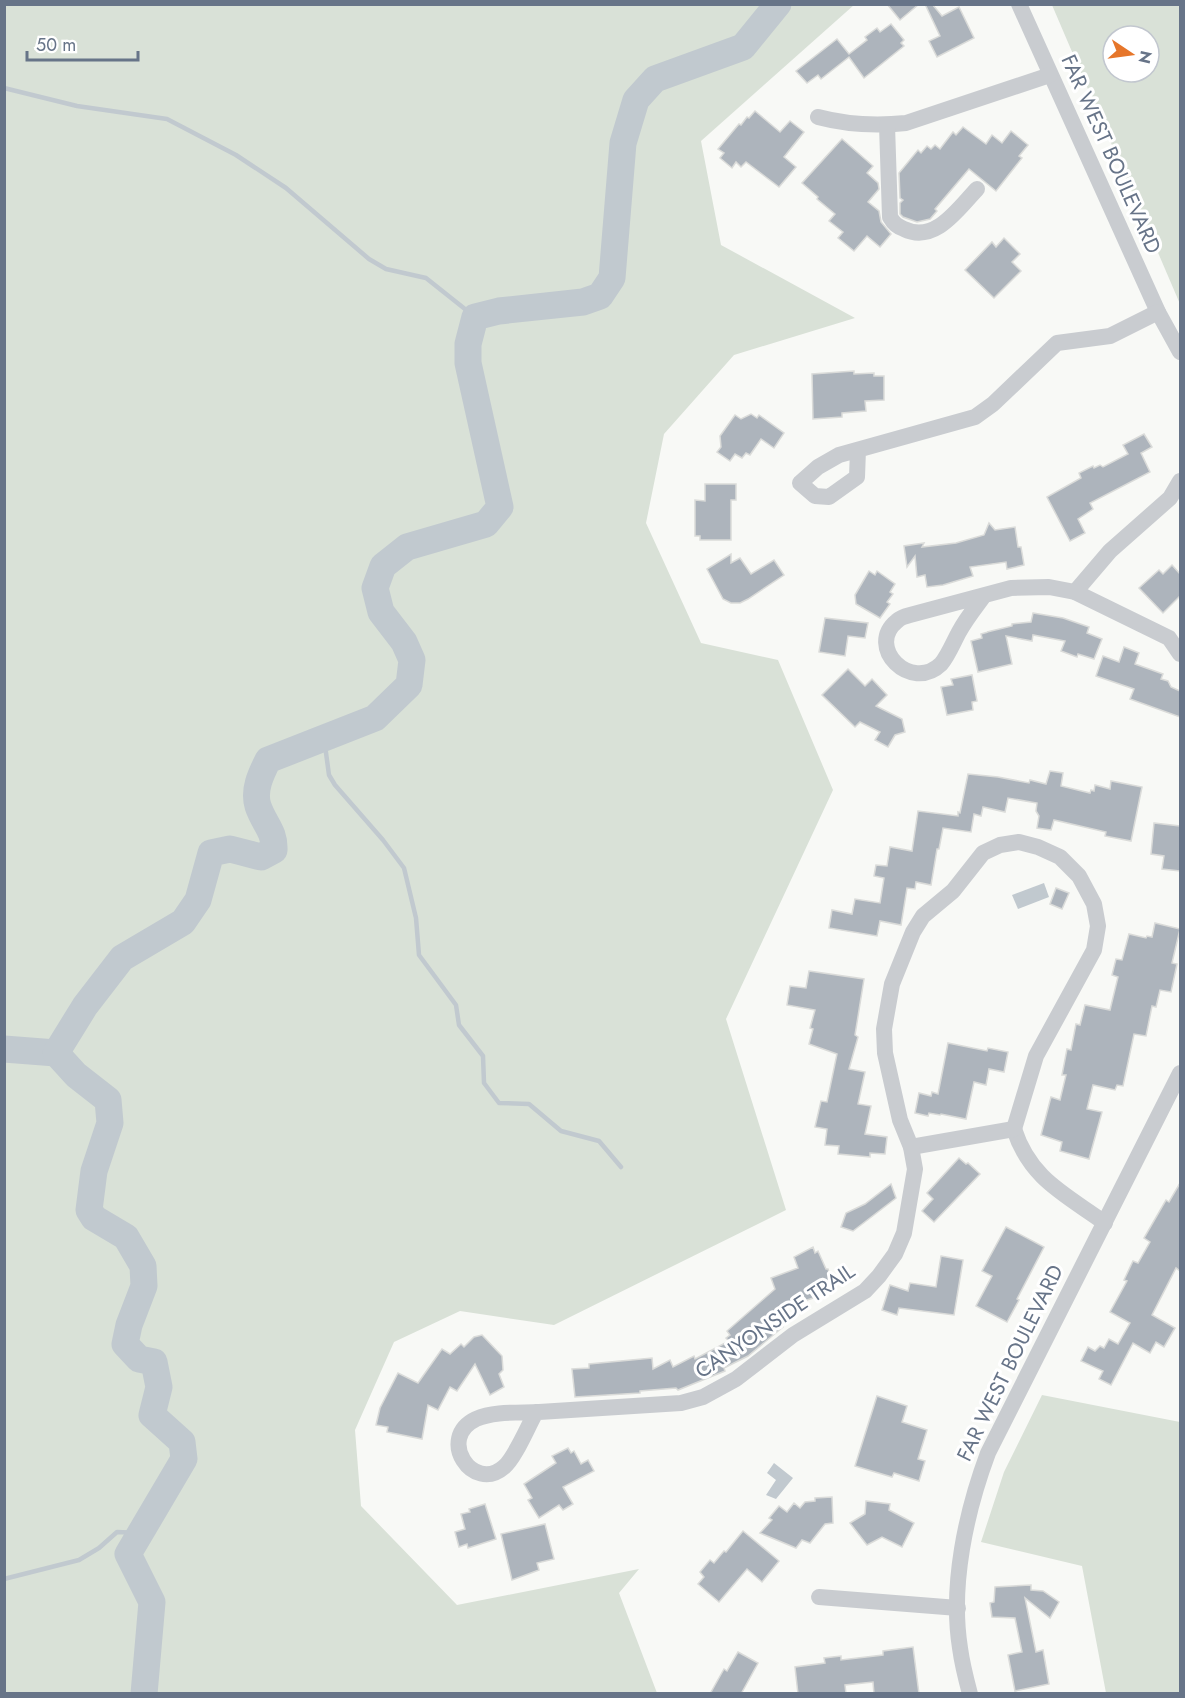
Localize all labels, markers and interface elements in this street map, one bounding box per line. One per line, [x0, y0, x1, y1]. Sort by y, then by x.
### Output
scale bar [27, 24, 138, 62]
north arrow [1101, 24, 1161, 84]
text: 50 m [36, 32, 76, 58]
text: N [1132, 48, 1158, 66]
street label: FAR WEST BOULEVARD [1054, 50, 1168, 258]
street label: CANYONSIDE TRAIL [689, 1256, 861, 1386]
street label: FAR WEST BOULEVARD [949, 1260, 1071, 1466]

